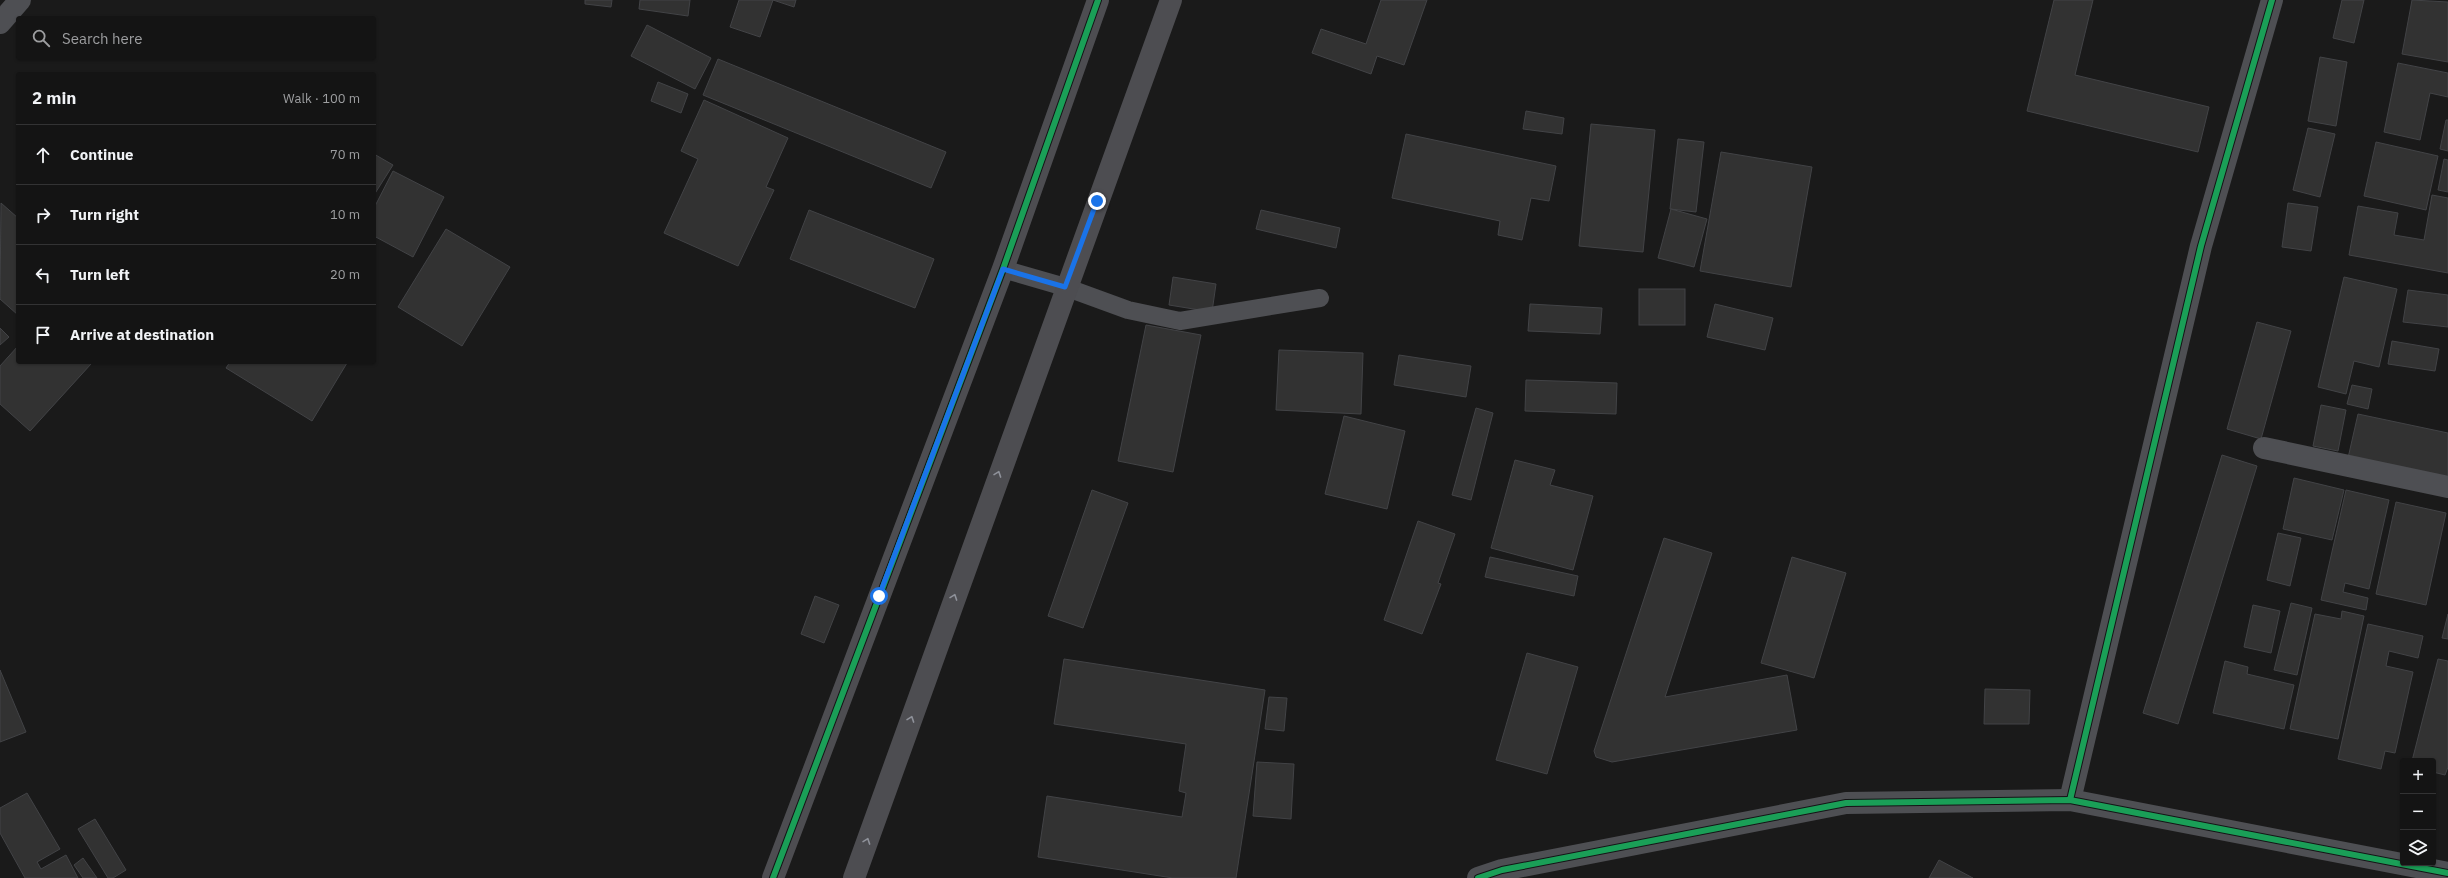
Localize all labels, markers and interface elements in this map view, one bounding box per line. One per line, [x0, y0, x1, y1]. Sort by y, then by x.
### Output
search box [16, 16, 376, 60]
icon: search [30, 27, 52, 49]
text: Search here [62, 29, 142, 48]
text: 2 min [32, 87, 76, 109]
text: Walk · 100 m [283, 90, 360, 107]
icon: ahead [32, 144, 54, 166]
text: Continue [70, 145, 134, 164]
text: 70 m [330, 146, 360, 163]
route end [1088, 192, 1106, 210]
icon: right [32, 204, 54, 226]
text: Turn right [70, 205, 139, 224]
text: 10 m [330, 206, 360, 223]
icon: left [32, 264, 54, 286]
text: Turn left [70, 265, 130, 284]
text: 20 m [330, 266, 360, 283]
icon: arrive [32, 324, 54, 346]
text: Arrive at destination [70, 325, 214, 344]
one-way arrow [994, 471, 1002, 478]
route start [870, 587, 888, 605]
one-way arrow [950, 593, 958, 600]
one-way arrow [906, 715, 914, 722]
map controls [2400, 758, 2436, 866]
button: + [2400, 758, 2436, 794]
button: − [2400, 794, 2436, 830]
button: layers [2400, 830, 2436, 866]
one-way arrow [862, 838, 870, 845]

